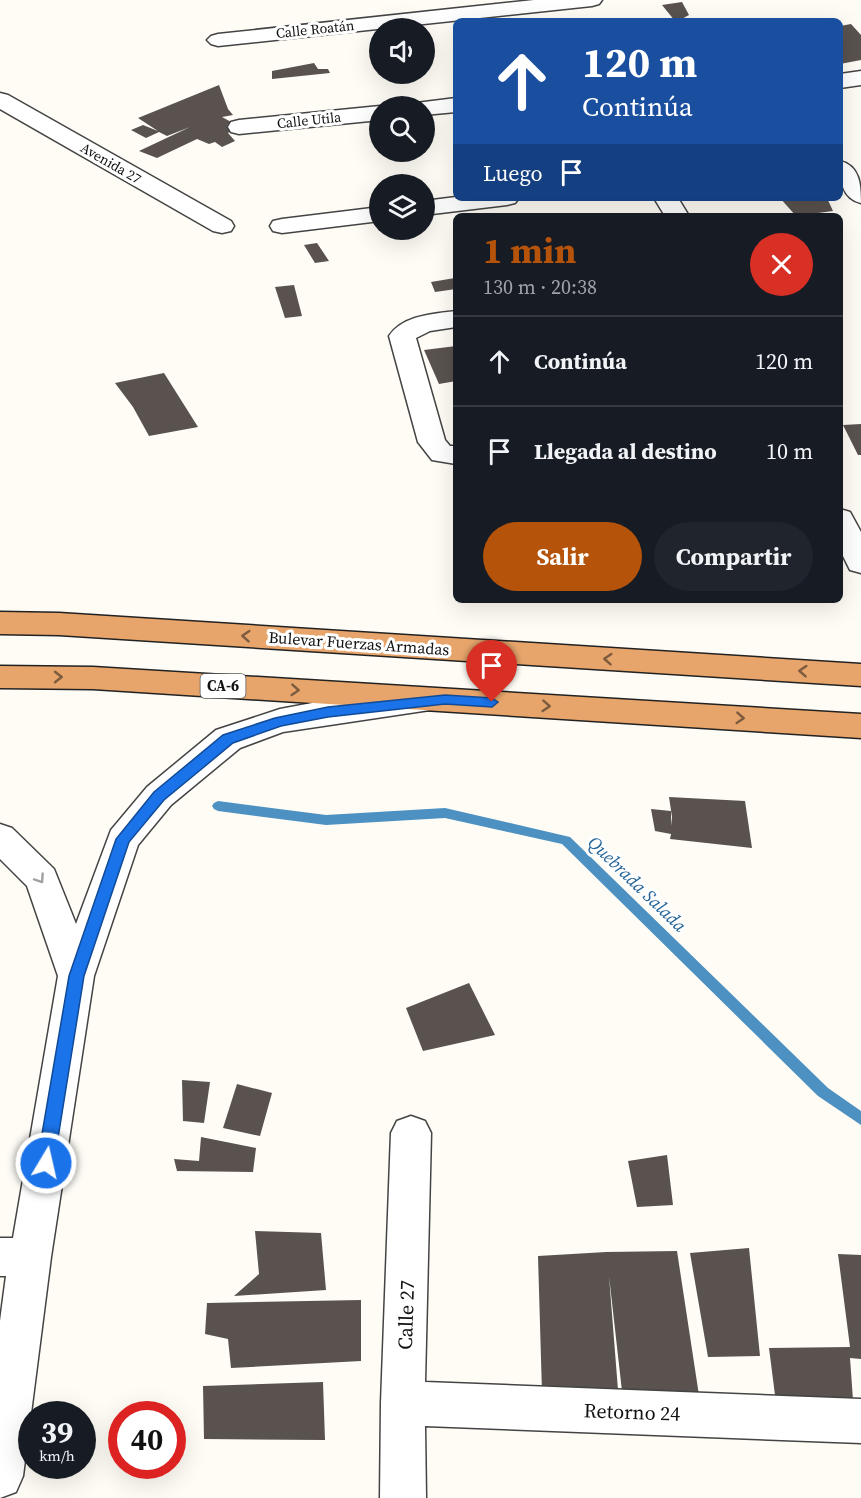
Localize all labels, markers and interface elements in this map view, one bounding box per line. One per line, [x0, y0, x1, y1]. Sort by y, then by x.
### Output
street label: Calle Roatán [275, 15, 356, 43]
map controls [369, 18, 435, 240]
button: sound [369, 18, 435, 84]
text: 120 m [582, 33, 697, 91]
icon: ahead [483, 42, 561, 120]
text: Continúa [582, 88, 693, 125]
button: search [369, 96, 435, 162]
street label: Calle Utila [276, 107, 343, 133]
street label: Avenida 27 [77, 138, 145, 188]
icon: arrive [555, 156, 588, 189]
text: Luego [483, 158, 543, 188]
button: layers [369, 174, 435, 240]
text: 1 min [483, 226, 576, 275]
button: close [750, 233, 813, 296]
text: 130 m · 20:38 [483, 273, 597, 301]
icon: ahead [483, 345, 516, 378]
text: Continúa [534, 346, 627, 376]
text: 120 m [755, 346, 813, 376]
icon: arrive [483, 435, 516, 468]
text: Llegada al destino [534, 436, 717, 466]
text: 10 m [766, 436, 813, 466]
button: Salir [483, 522, 642, 591]
button: Compartir [654, 522, 813, 591]
street label: Bulevar Fuerzas Armadas [268, 626, 450, 660]
one-way arrow [241, 630, 250, 643]
pin [466, 640, 517, 702]
icon: arrive [475, 649, 508, 682]
one-way arrow [603, 652, 612, 665]
one-way arrow [798, 665, 807, 678]
one-way arrow [54, 671, 63, 683]
road number: CA-6 [200, 674, 246, 698]
one-way arrow [291, 684, 300, 697]
one-way arrow [541, 699, 550, 712]
one-way arrow [736, 711, 745, 724]
water label: Quebrada Salada [582, 830, 693, 938]
one-way arrow [32, 873, 43, 884]
position arrow [14, 1131, 78, 1195]
street label: Calle 27 [391, 1280, 421, 1350]
street label: Retorno 24 [583, 1396, 681, 1428]
speed limit sign: 40 [108, 1401, 186, 1479]
text: 39 [41, 1412, 73, 1453]
text: km/h [39, 1445, 75, 1466]

